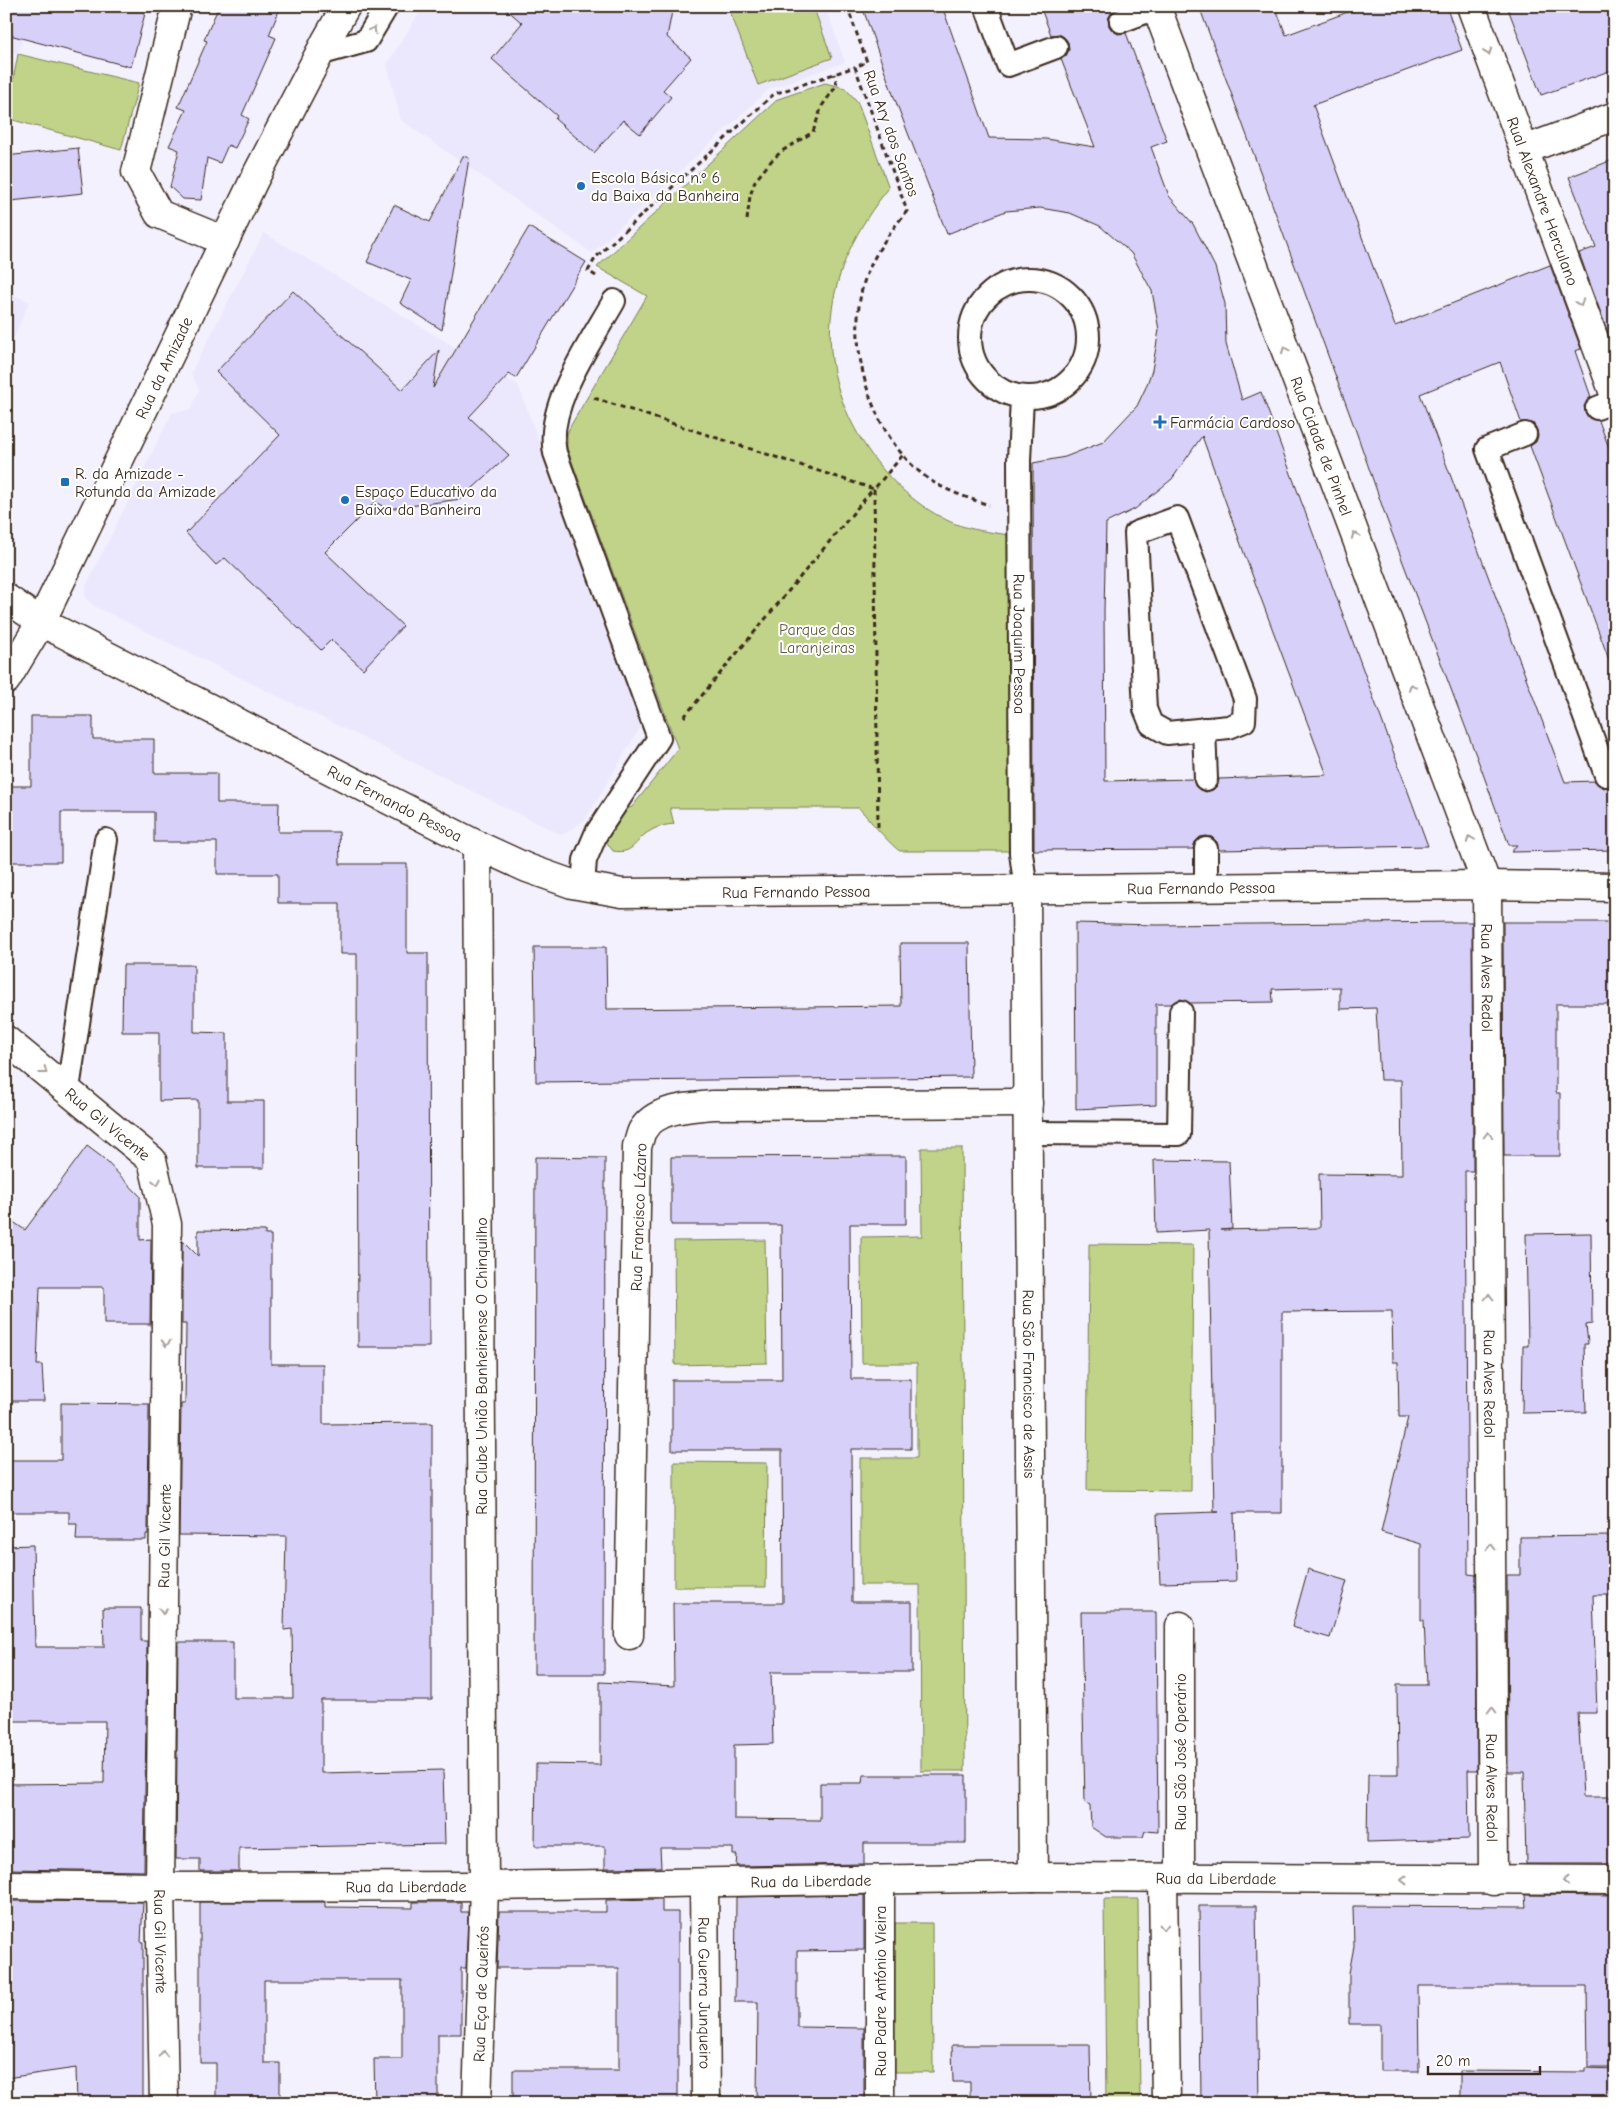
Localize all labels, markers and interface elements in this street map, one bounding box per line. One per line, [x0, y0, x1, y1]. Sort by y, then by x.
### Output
one-way arrow [366, 26, 376, 35]
one-way arrow [1482, 47, 1492, 56]
street label: Rua Ary dos Santos [860, 68, 922, 199]
street label: Rual Alexandre Herculano [1503, 115, 1581, 288]
place label: Escola Básica n.º 6 da Baixa da Banheira [591, 169, 739, 205]
marker: Escola Básica n.º 6 da Baixa da Banheira [575, 180, 587, 192]
one-way arrow [1574, 298, 1584, 307]
street label: Rua da Amizade [132, 314, 197, 422]
one-way arrow [1281, 346, 1291, 355]
street label: Rua Cidade de Pinhel [1286, 374, 1355, 518]
place label: Farmácia Cardoso [1170, 414, 1295, 432]
marker: Farmácia Cardoso [1154, 416, 1166, 428]
place label: R. da Amizade - Rotunda da Amizade [75, 465, 216, 501]
marker: R. da Amizade - Rotunda da Amizade [59, 476, 71, 488]
place label: Espaço Educativo da Baixa da Banheira [355, 483, 497, 519]
marker: Espaço Educativo da Baixa da Banheira [339, 494, 351, 506]
one-way arrow [1351, 531, 1361, 540]
street label: Rua Joaquim Pessoa [1010, 574, 1028, 714]
park label: Parque das Laranjeiras [779, 621, 855, 657]
one-way arrow [1408, 683, 1418, 692]
street label: Rua Fernando Pessoa [324, 762, 465, 846]
one-way arrow [1465, 835, 1476, 844]
street label: Rua Fernando Pessoa [1127, 879, 1276, 898]
street label: Rua Fernando Pessoa [722, 883, 871, 902]
street label: Rua Alves Redol [1477, 923, 1496, 1032]
one-way arrow [39, 1065, 48, 1074]
street label: Rua Gil Vicente [61, 1085, 153, 1165]
one-way arrow [1483, 1130, 1493, 1138]
street label: Rua Francisco Lázaro [627, 1143, 651, 1292]
one-way arrow [151, 1177, 162, 1186]
street label: Rua Clube União Banheirense O Chinquilho [473, 1217, 491, 1515]
street label: Rua São Francisco de Assis [1019, 1289, 1038, 1479]
one-way arrow [1484, 1293, 1494, 1300]
street label: Rua Alves Redol [1480, 1329, 1498, 1438]
one-way arrow [161, 1340, 171, 1348]
street label: Rua Gil Vicente [155, 1484, 175, 1588]
one-way arrow [1486, 1543, 1496, 1550]
one-way arrow [158, 1608, 168, 1615]
street label: Rua São José Operário [1172, 1673, 1190, 1831]
one-way arrow [1487, 1705, 1497, 1713]
street label: Rua Alves Redol [1482, 1733, 1501, 1842]
street label: Rua da Liberdade [1155, 1870, 1276, 1888]
street label: Rua da Liberdade [750, 1872, 872, 1892]
one-way arrow [1399, 1875, 1407, 1885]
one-way arrow [1562, 1876, 1570, 1886]
street label: Rua da Liberdade [346, 1878, 466, 1896]
street label: Rua Gil Vicente [150, 1889, 170, 1994]
street label: Rua Padre António Vieira [872, 1906, 890, 2076]
street label: Rua Guerra Junqueiro [694, 1917, 714, 2069]
one-way arrow [1159, 1924, 1169, 1931]
street label: Rua Eça de Queirós [470, 1925, 493, 2062]
scale bar [1428, 2044, 1541, 2076]
one-way arrow [158, 2050, 168, 2058]
text: 20 m [1436, 2052, 1470, 2070]

